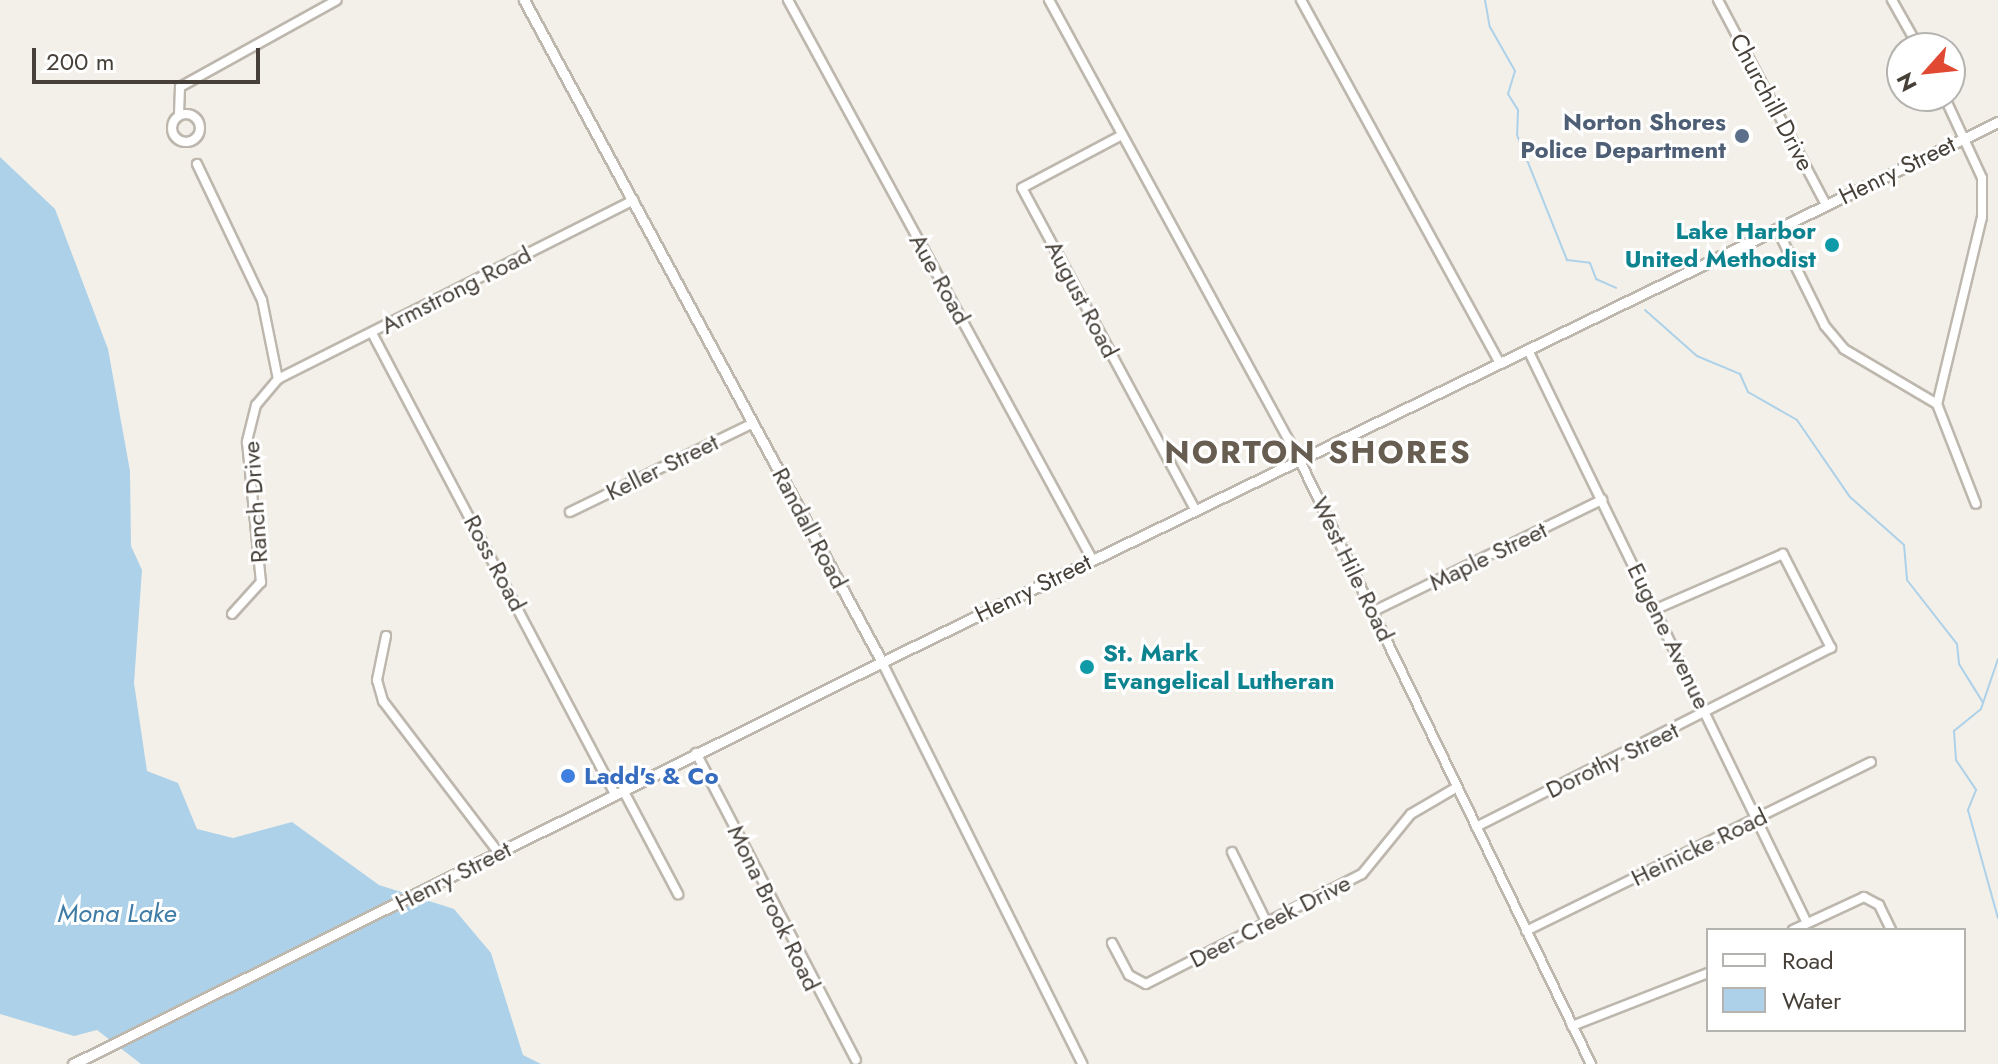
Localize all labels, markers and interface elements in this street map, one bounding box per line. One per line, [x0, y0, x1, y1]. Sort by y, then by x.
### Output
street label: Churchill Drive [1724, 28, 1820, 176]
scale bar [36, 32, 264, 82]
north arrow [1886, 32, 1966, 112]
text: 200 m [46, 44, 114, 79]
text: N [1888, 67, 1925, 97]
place label: Norton Shores Police Department [1520, 108, 1726, 164]
marker: Norton Shores Police Department [1733, 127, 1751, 145]
street label: Henry Street [1834, 129, 1960, 211]
place label: Lake Harbor United Methodist [1625, 217, 1816, 273]
street label: Aue Road [903, 229, 977, 329]
street label: August Road [1039, 235, 1125, 363]
marker: Lake Harbor United Methodist [1823, 236, 1841, 254]
street label: Armstrong Road [376, 240, 536, 340]
street label: Keller Street [601, 427, 723, 507]
district label: NORTON SHORES [1164, 433, 1472, 471]
street label: Ranch Drive [236, 440, 274, 564]
street label: Randall Road [766, 463, 854, 593]
street label: West Hile Road [1306, 492, 1400, 646]
street label: Ross Road [458, 510, 532, 616]
street label: Maple Street [1425, 515, 1551, 597]
street label: Henry Street [970, 547, 1096, 629]
street label: Eugene Avenue [1621, 558, 1717, 714]
place label: St. Mark Evangelical Lutheran [1103, 639, 1334, 695]
marker: St. Mark Evangelical Lutheran [1078, 658, 1096, 676]
street label: Dorothy Street [1541, 716, 1683, 804]
place label: Ladd's & Co [584, 762, 719, 790]
marker: Ladd's & Co [559, 767, 577, 785]
street label: Heinicke Road [1626, 802, 1772, 892]
street label: Mona Brook Road [721, 820, 827, 996]
street label: Henry Street [390, 835, 516, 917]
street label: Deer Creek Drive [1185, 868, 1355, 974]
water label: Mona Lake [57, 898, 177, 930]
legend [1706, 928, 1966, 1032]
text: Road [1782, 943, 1834, 978]
text: Water [1782, 983, 1841, 1018]

